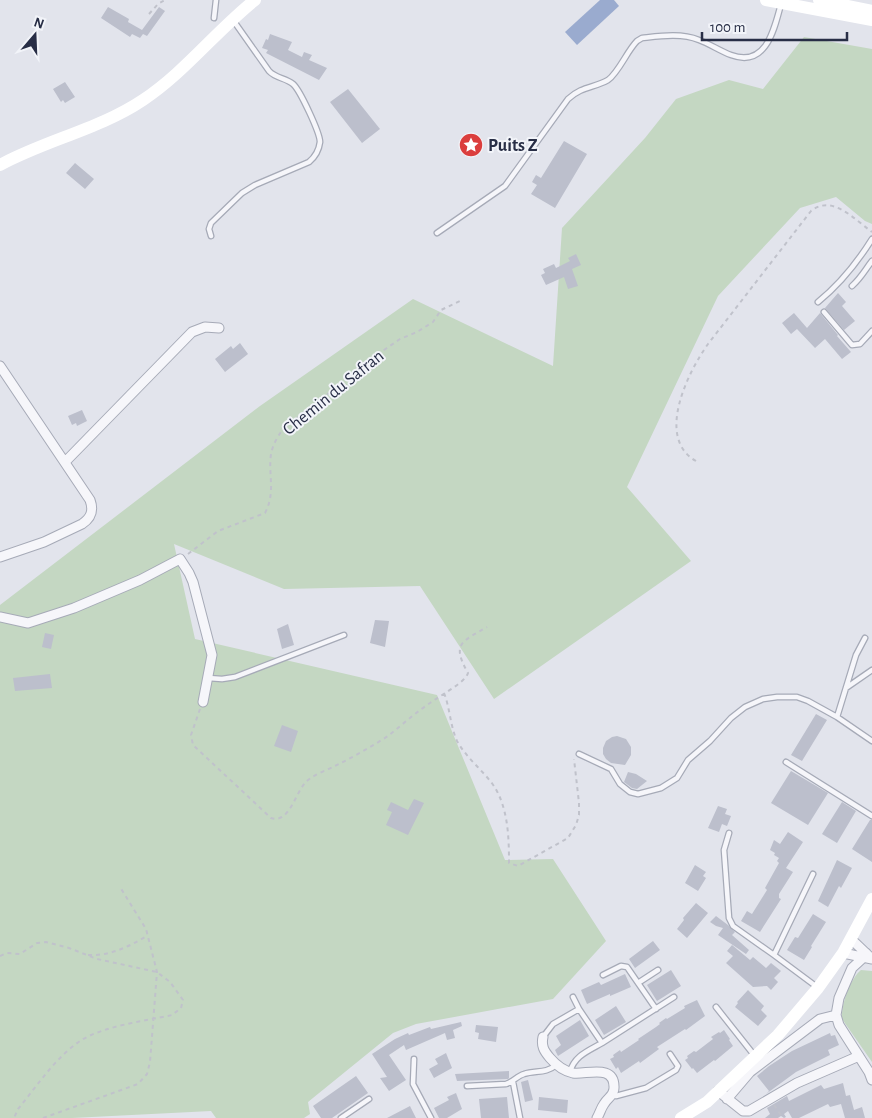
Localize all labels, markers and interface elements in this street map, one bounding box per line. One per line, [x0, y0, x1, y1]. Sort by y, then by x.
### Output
north arrow [10, 10, 60, 60]
scale bar [702, 10, 847, 42]
text: N [32, 15, 46, 32]
text: 100 m [710, 20, 745, 35]
place icon: Puits Z [458, 132, 484, 158]
place label: Puits Z [488, 137, 538, 155]
street label: Chemin du Safran [280, 347, 388, 439]

